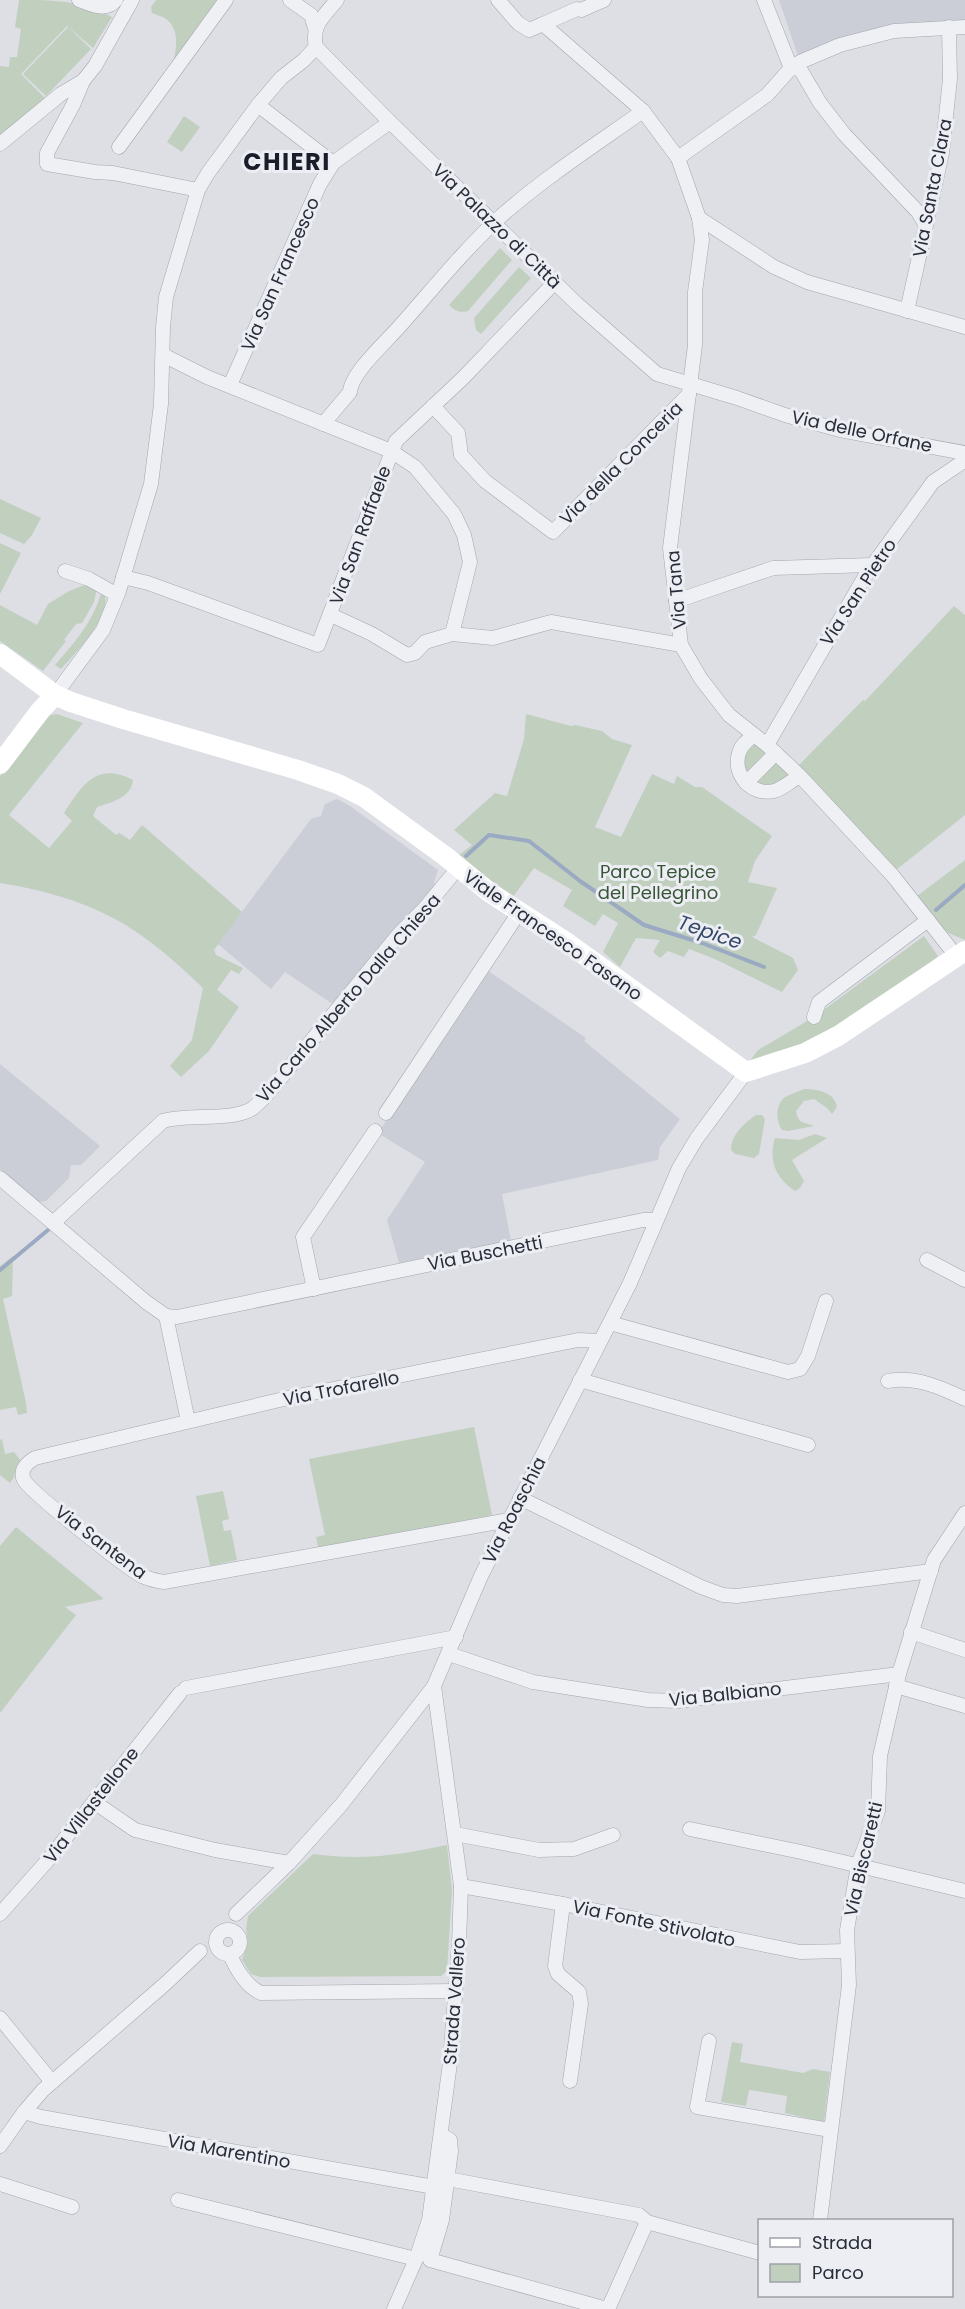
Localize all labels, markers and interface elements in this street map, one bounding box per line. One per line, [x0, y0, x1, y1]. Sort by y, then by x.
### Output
street label: Via Santa Clara [906, 117, 958, 259]
district label: CHIERI [243, 145, 331, 178]
street label: Via Palazzo di Città [427, 158, 567, 294]
street label: Via San Francesco [235, 193, 325, 355]
street label: Via della Conceria [554, 396, 688, 530]
street label: Via delle Orfane [789, 404, 935, 458]
street label: Via San Raffaele [323, 462, 397, 608]
street label: Via San Pietro [814, 533, 902, 651]
street label: Via Tana [660, 549, 692, 631]
park label: Parco Tepice del Pellegrino [598, 859, 718, 905]
street label: Viale Francesco Fasano [459, 864, 647, 1006]
street label: Via Carlo Alberto Dalla Chiesa [250, 888, 446, 1108]
water label: Tepice [674, 908, 746, 956]
street label: Via Buschetti [425, 1230, 545, 1276]
street label: Via Trofarello [281, 1364, 401, 1412]
street label: Via Roaschia [476, 1452, 552, 1568]
street label: Via Santena [50, 1499, 152, 1585]
street label: Via Balbiano [667, 1676, 783, 1712]
street label: Via Villastellone [38, 1742, 144, 1868]
street label: Via Biscaretti [838, 1799, 888, 1919]
street label: Via Fonte Stivolato [570, 1894, 738, 1952]
street label: Strada Vallero [437, 1936, 471, 2066]
street label: Via Marentino [165, 2128, 293, 2174]
legend [758, 2219, 953, 2297]
text: Strada [812, 2230, 872, 2255]
text: Parco [812, 2260, 864, 2285]

